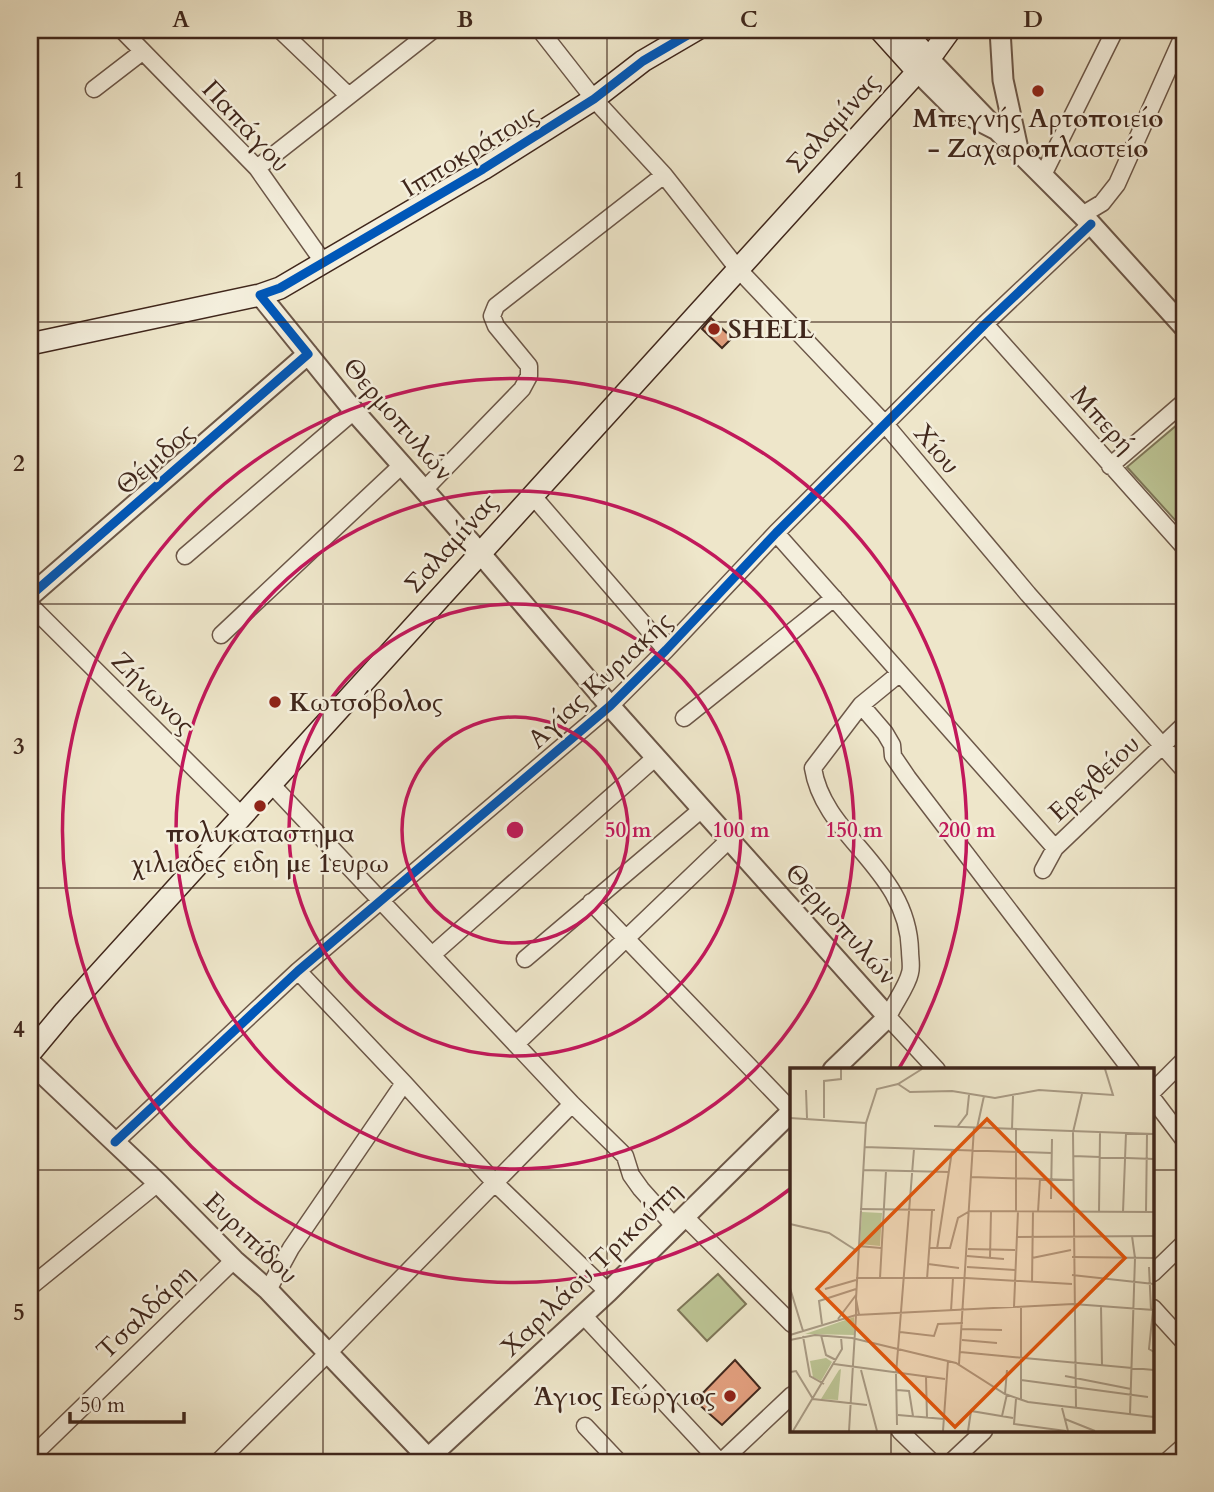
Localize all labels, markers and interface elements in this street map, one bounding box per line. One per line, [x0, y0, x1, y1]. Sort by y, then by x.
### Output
text: A [172, 4, 190, 35]
text: B [457, 4, 473, 35]
text: C [740, 4, 758, 35]
text: D [1023, 4, 1043, 35]
street label: Σαλαμίνας [779, 65, 887, 181]
street label: Παπάγου [194, 72, 298, 180]
marker: Μπεγνής Αρτοποιείο - Ζαχαροπλαστείο [1030, 83, 1046, 99]
street label: Ιπποκράτους [395, 96, 545, 206]
place label: Μπεγνής Αρτοποιείο - Ζαχαροπλαστείο [913, 101, 1163, 166]
text: 1 [13, 165, 25, 196]
place label: SHELL [728, 312, 815, 347]
marker: SHELL [706, 321, 722, 337]
street label: Θερμοπυλών [335, 350, 461, 488]
street label: Μπερή [1063, 378, 1143, 462]
street label: Θέμιδος [108, 415, 202, 503]
street label: Χίου [906, 417, 968, 481]
text: 2 [13, 448, 25, 479]
street label: Σαλαμίνας [397, 485, 505, 601]
street label: Αγίας Κυριακής [520, 604, 680, 756]
street label: Ζήνωνος [104, 644, 202, 742]
place label: Κωτσόβολος [289, 685, 443, 720]
marker: Κωτσόβολος [267, 694, 283, 710]
street label: Ερεχθείου [1041, 727, 1147, 829]
text: 3 [13, 731, 25, 762]
marker: πολυκαταστημα χιλιαδες ειδη με 1ευρω [252, 798, 268, 814]
place label: πολυκαταστημα χιλιαδες ειδη με 1ευρω [131, 816, 389, 881]
text: 50 m [605, 816, 652, 845]
text: 100 m [712, 816, 770, 845]
text: 150 m [825, 816, 883, 845]
text: 200 m [938, 816, 996, 845]
centre of rings [503, 818, 527, 842]
street label: Θερμοπυλών [777, 856, 905, 992]
text: 4 [13, 1014, 25, 1045]
inset map [790, 1068, 1154, 1432]
street label: Χαριλάου Τρικούπη [493, 1174, 689, 1364]
street label: Ευριπίδου [196, 1184, 306, 1292]
street label: Τσαλδάρη [89, 1257, 201, 1367]
text: 5 [13, 1297, 25, 1328]
place label: Άγιος Γεώργιος [533, 1379, 716, 1414]
scale bar [70, 1380, 184, 1424]
marker: Άγιος Γεώργιος [722, 1388, 738, 1404]
text: 50 m [80, 1391, 125, 1420]

